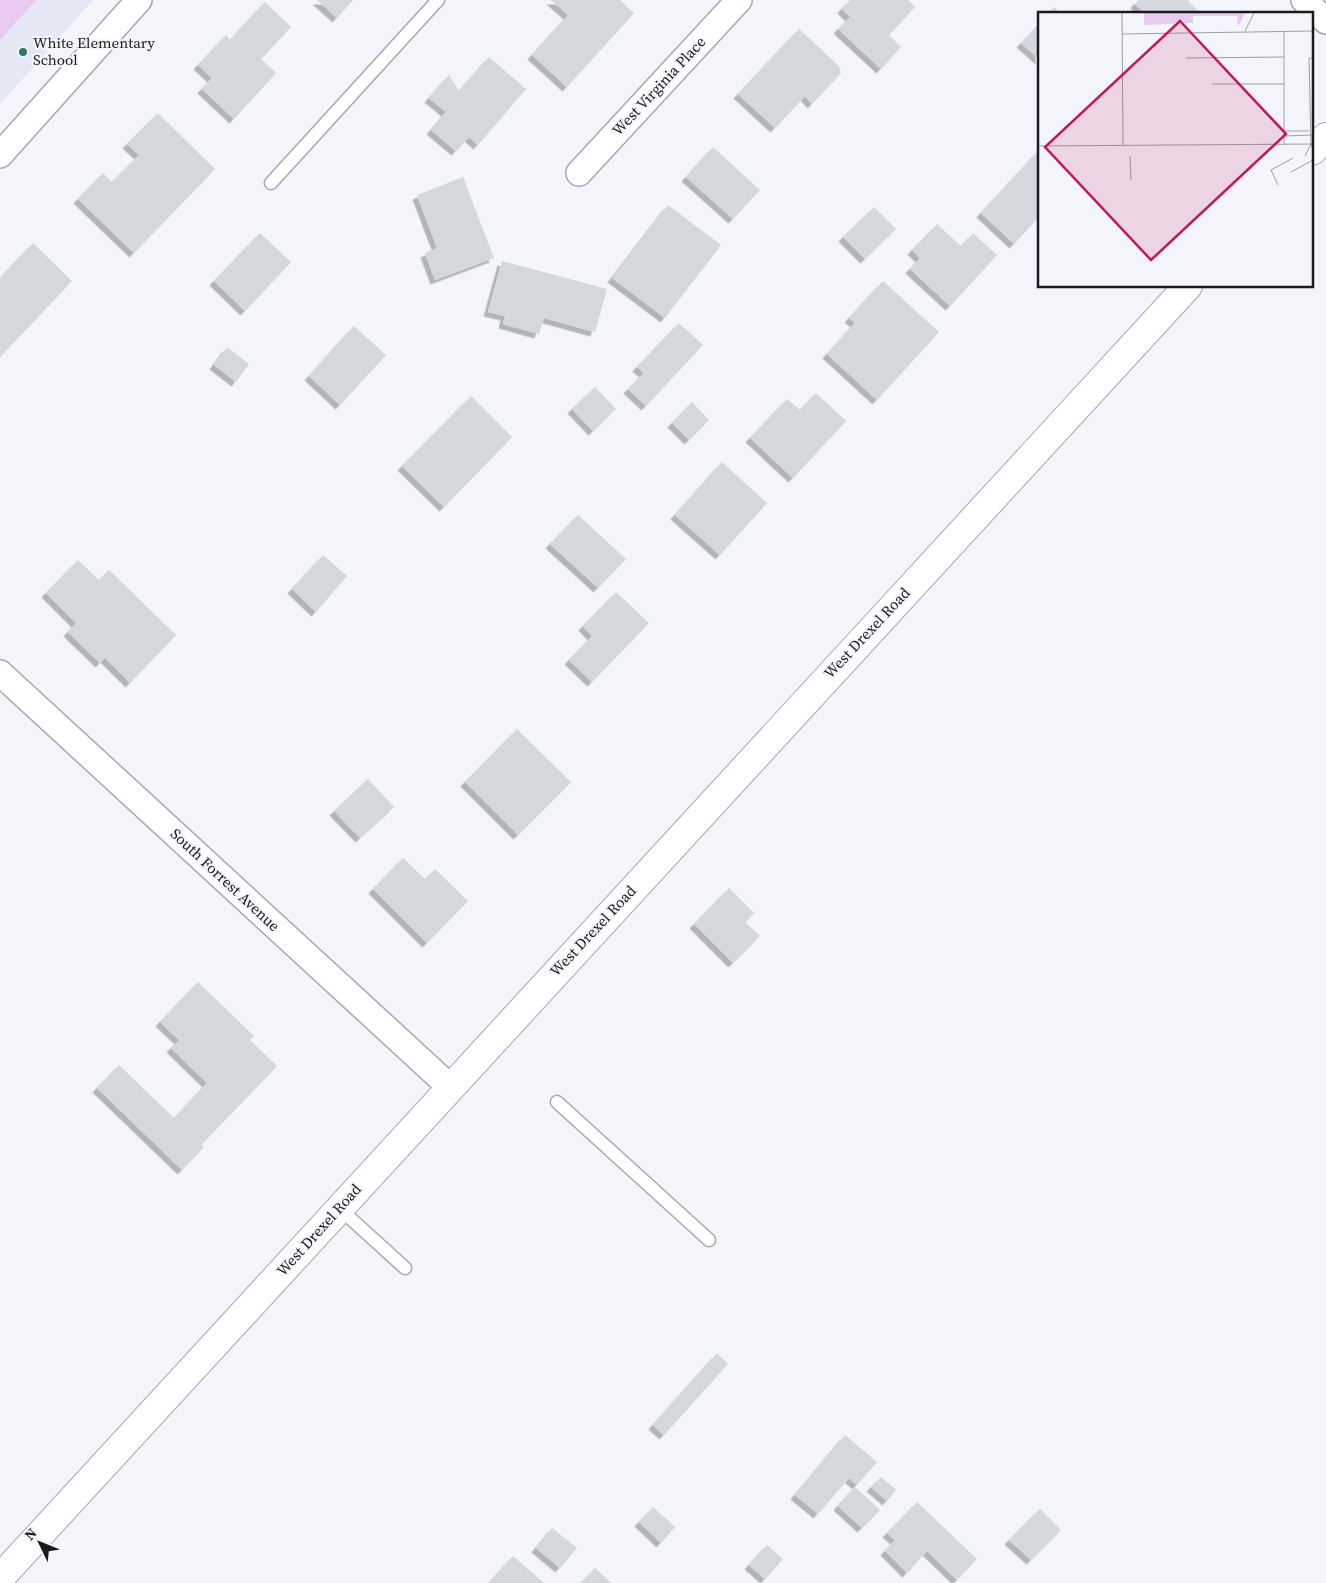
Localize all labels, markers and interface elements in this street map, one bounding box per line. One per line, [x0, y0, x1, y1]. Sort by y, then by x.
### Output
inset map [1038, 12, 1314, 288]
street label: West Virginia Place [607, 31, 710, 140]
place label: White Elementary School [33, 32, 155, 70]
marker: White Elementary School [17, 46, 29, 58]
street label: West Drexel Road [819, 582, 915, 683]
street label: South Forrest Avenue [166, 823, 285, 936]
street label: West Drexel Road [545, 880, 641, 981]
street label: West Drexel Road [272, 1179, 366, 1280]
north arrow [15, 1518, 65, 1568]
text: N [20, 1524, 41, 1545]

